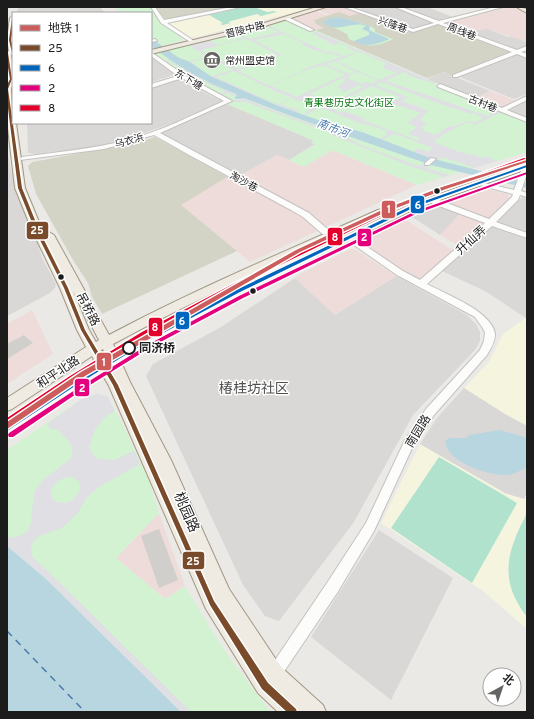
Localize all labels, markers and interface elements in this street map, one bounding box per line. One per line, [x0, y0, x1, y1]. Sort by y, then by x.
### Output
legend [12, 12, 152, 124]
street label: 兴隆巷 [376, 14, 409, 36]
street label: 晋陵中路 [224, 19, 266, 42]
text: 地铁 1 [48, 21, 79, 37]
street label: 周线巷 [445, 21, 478, 44]
text: 25 [48, 41, 63, 57]
museum icon: 常州盟史馆 [202, 50, 222, 70]
place label: 常州盟史馆 [225, 55, 275, 68]
text: 6 [48, 61, 55, 77]
street label: 东下塘 [172, 67, 204, 94]
text: 2 [48, 81, 55, 97]
street label: 古村巷 [466, 93, 499, 116]
park label: 青果巷历史文化街区 [304, 97, 394, 110]
text: 8 [48, 101, 55, 117]
water label: 南市河 [315, 117, 352, 142]
street label: 乌衣浜 [113, 131, 146, 152]
street label: 淘沙巷 [227, 170, 260, 195]
unlabelled marker [432, 186, 442, 196]
line badge: 6 [410, 195, 425, 214]
text: 6 [415, 199, 422, 213]
line badge: 1 [381, 200, 396, 219]
text: 1 [387, 203, 391, 217]
line badge: 25 [26, 221, 49, 240]
street label: 升仙弄 [453, 223, 490, 259]
text: 25 [30, 224, 44, 238]
line badge: 8 [327, 227, 343, 246]
line badge: 2 [357, 228, 372, 247]
text: 8 [332, 231, 339, 245]
text: 2 [361, 231, 367, 245]
unlabelled marker [56, 272, 66, 282]
unlabelled marker [248, 286, 258, 296]
street label: 吊桥路 [72, 290, 103, 329]
line badge: 6 [175, 311, 190, 330]
text: 6 [179, 315, 186, 329]
line badge: 8 [148, 317, 163, 337]
text: 8 [152, 321, 159, 335]
marker: 同济桥 [122, 341, 136, 355]
place label: 同济桥 [139, 341, 175, 357]
line badge: 1 [96, 352, 112, 371]
street label: 和平北路 [34, 353, 83, 393]
text: 1 [102, 356, 106, 370]
line badge: 2 [74, 378, 90, 397]
district label: 椿桂坊社区 [219, 380, 289, 398]
text: 2 [79, 382, 85, 396]
street label: 南园路 [403, 412, 435, 451]
street label: 桃园路 [169, 490, 202, 535]
line badge: 25 [182, 551, 205, 570]
text: 25 [186, 555, 200, 569]
north arrow [482, 667, 522, 707]
text: 北 [499, 671, 516, 689]

